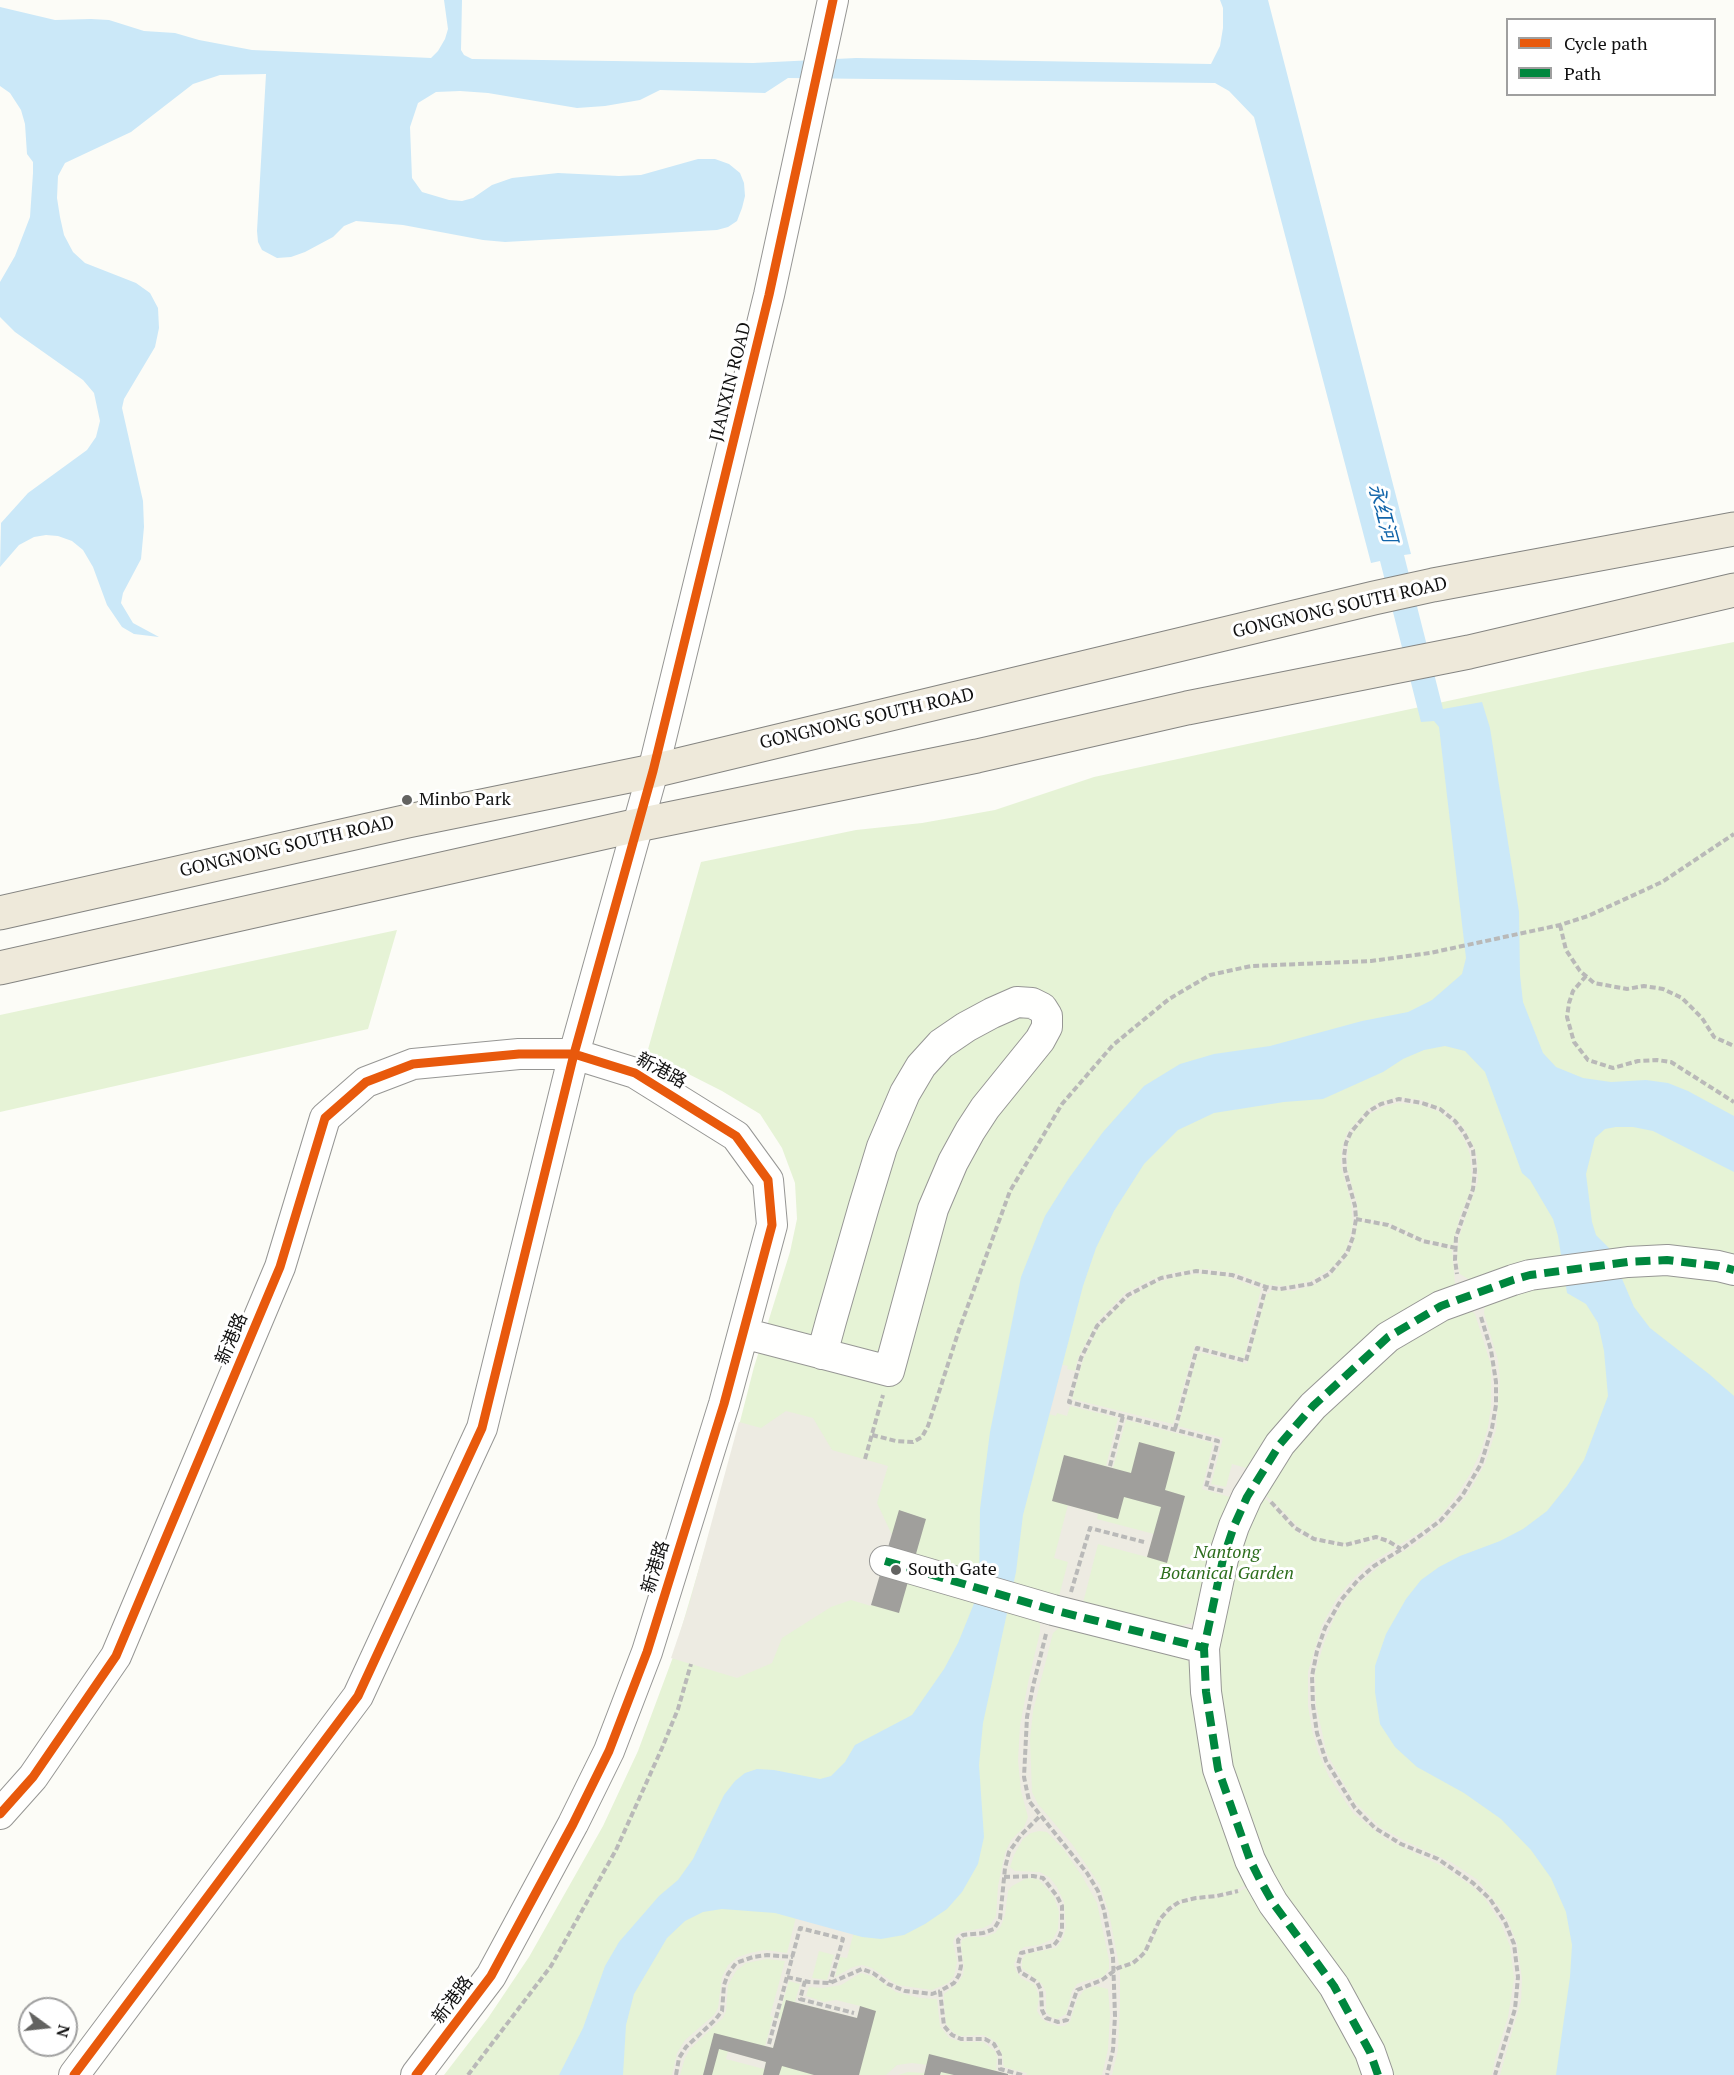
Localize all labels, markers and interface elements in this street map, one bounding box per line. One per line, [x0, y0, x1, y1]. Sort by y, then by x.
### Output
legend [1506, 18, 1716, 96]
text: Cycle path [1564, 31, 1648, 55]
text: Path [1564, 61, 1601, 85]
street label: JIANXIN ROAD [706, 320, 756, 444]
water label: 永红河 [1363, 481, 1401, 545]
street label: GONGNONG SOUTH ROAD [1231, 573, 1449, 643]
street label: GONGNONG SOUTH ROAD [758, 684, 976, 754]
place label: Minbo Park [419, 789, 511, 811]
marker: Minbo Park [400, 793, 414, 807]
street label: GONGNONG SOUTH ROAD [178, 812, 396, 882]
street label: 新港路 [632, 1048, 690, 1094]
street label: 新港路 [212, 1310, 252, 1368]
street label: 新港路 [638, 1538, 674, 1596]
park label: Nantong Botanical Garden [1160, 1542, 1294, 1584]
place label: South Gate [908, 1559, 997, 1581]
marker: South Gate [889, 1563, 903, 1577]
street label: 新港路 [428, 1972, 478, 2028]
north arrow [18, 1997, 78, 2057]
text: N [51, 2022, 76, 2040]

